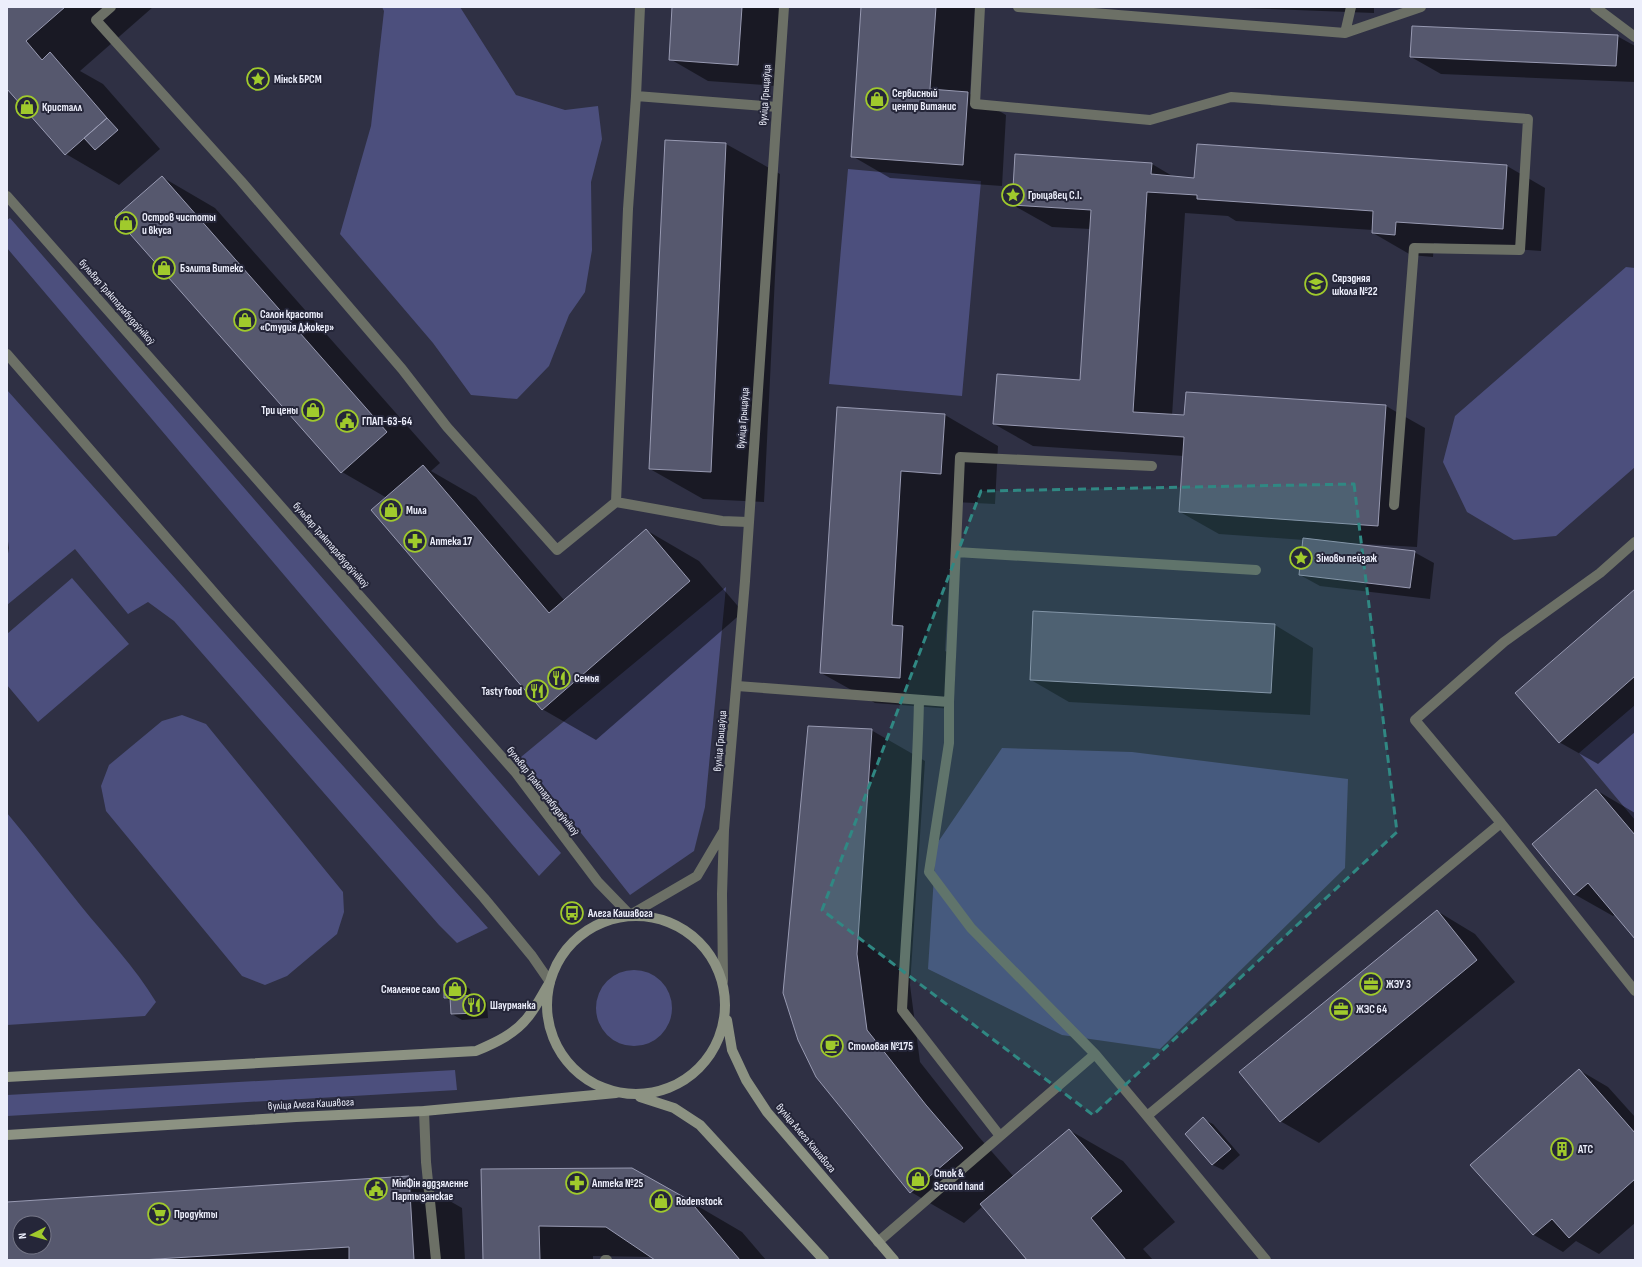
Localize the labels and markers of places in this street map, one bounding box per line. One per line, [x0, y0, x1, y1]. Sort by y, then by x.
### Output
place icon: Мінск БРСМ [245, 66, 271, 92]
place label: Мінск БРСМ [274, 73, 322, 86]
shop icon: Сервисный центр Витанис [864, 86, 890, 112]
place label: Сервисный центр Витанис [892, 87, 957, 113]
shop icon: Кристалл [14, 94, 40, 120]
place label: Кристалл [42, 101, 83, 114]
place icon: Грыцавец С.І. [1000, 182, 1026, 208]
place label: Грыцавец С.І. [1028, 189, 1082, 202]
shop icon: Остров чистоты и вкуса [113, 210, 139, 236]
place label: Остров чистоты и вкуса [142, 211, 216, 237]
shop icon: Бэлита Витекс [151, 255, 177, 281]
place label: Бэлита Витекс [180, 262, 244, 275]
school or university icon: Сярэдняя школа №22 [1303, 271, 1329, 297]
place label: Сярэдняя школа №22 [1332, 272, 1378, 298]
shop icon: Салон красоты «Студия Джокер» [232, 307, 258, 333]
place label: Салон красоты «Студия Джокер» [260, 308, 334, 334]
shop icon: Три цены [300, 397, 326, 423]
place label: Три цены [261, 404, 298, 417]
public building icon: ГПАП-63-64 [334, 408, 360, 434]
place label: ГПАП-63-64 [362, 415, 412, 428]
shop icon: Мила [378, 497, 404, 523]
place label: Мила [406, 504, 427, 517]
pharmacy icon: Аптека 17 [402, 528, 428, 554]
place label: Аптека 17 [429, 535, 472, 548]
place icon: Зімовы пейзаж [1288, 545, 1314, 571]
place label: Зімовы пейзаж [1316, 552, 1377, 565]
restaurant icon: Семья [546, 665, 572, 691]
place label: Семья [574, 672, 599, 685]
restaurant icon: Tasty food [524, 678, 550, 704]
place label: Tasty food [482, 685, 522, 698]
bus stop icon: Алега Кашавога [559, 900, 585, 926]
place label: Алега Кашавога [587, 907, 653, 920]
office icon: ЖЭУ 3 [1358, 971, 1384, 997]
shop icon: Смаленое сало [442, 976, 468, 1002]
place label: ЖЭУ 3 [1386, 978, 1411, 991]
place label: Смаленое сало [381, 983, 440, 996]
restaurant icon: Шаурманка [461, 992, 487, 1018]
office icon: ЖЭС 64 [1328, 996, 1354, 1022]
place label: Шаурманка [490, 999, 536, 1012]
place label: ЖЭС 64 [1356, 1003, 1387, 1016]
cafe icon: Столовая №175 [819, 1033, 845, 1059]
place label: Столовая №175 [848, 1040, 913, 1053]
building icon: АТС [1549, 1136, 1575, 1162]
place label: АТС [1577, 1143, 1593, 1156]
shop icon: Сток & Second hand [905, 1166, 931, 1192]
place label: Сток & Second hand [934, 1167, 984, 1193]
pharmacy icon: Аптека №25 [564, 1170, 590, 1196]
public building icon: МінФін аддзяленне Партызанскае [363, 1176, 389, 1202]
place label: МінФін аддзяленне Партызанскае [392, 1177, 469, 1203]
place label: Аптека №25 [591, 1177, 644, 1190]
shop icon: Rodenstock [648, 1188, 674, 1214]
place label: Rodenstock [676, 1195, 723, 1208]
supermarket icon: Продукты [146, 1201, 172, 1227]
place label: Продукты [174, 1208, 218, 1221]

